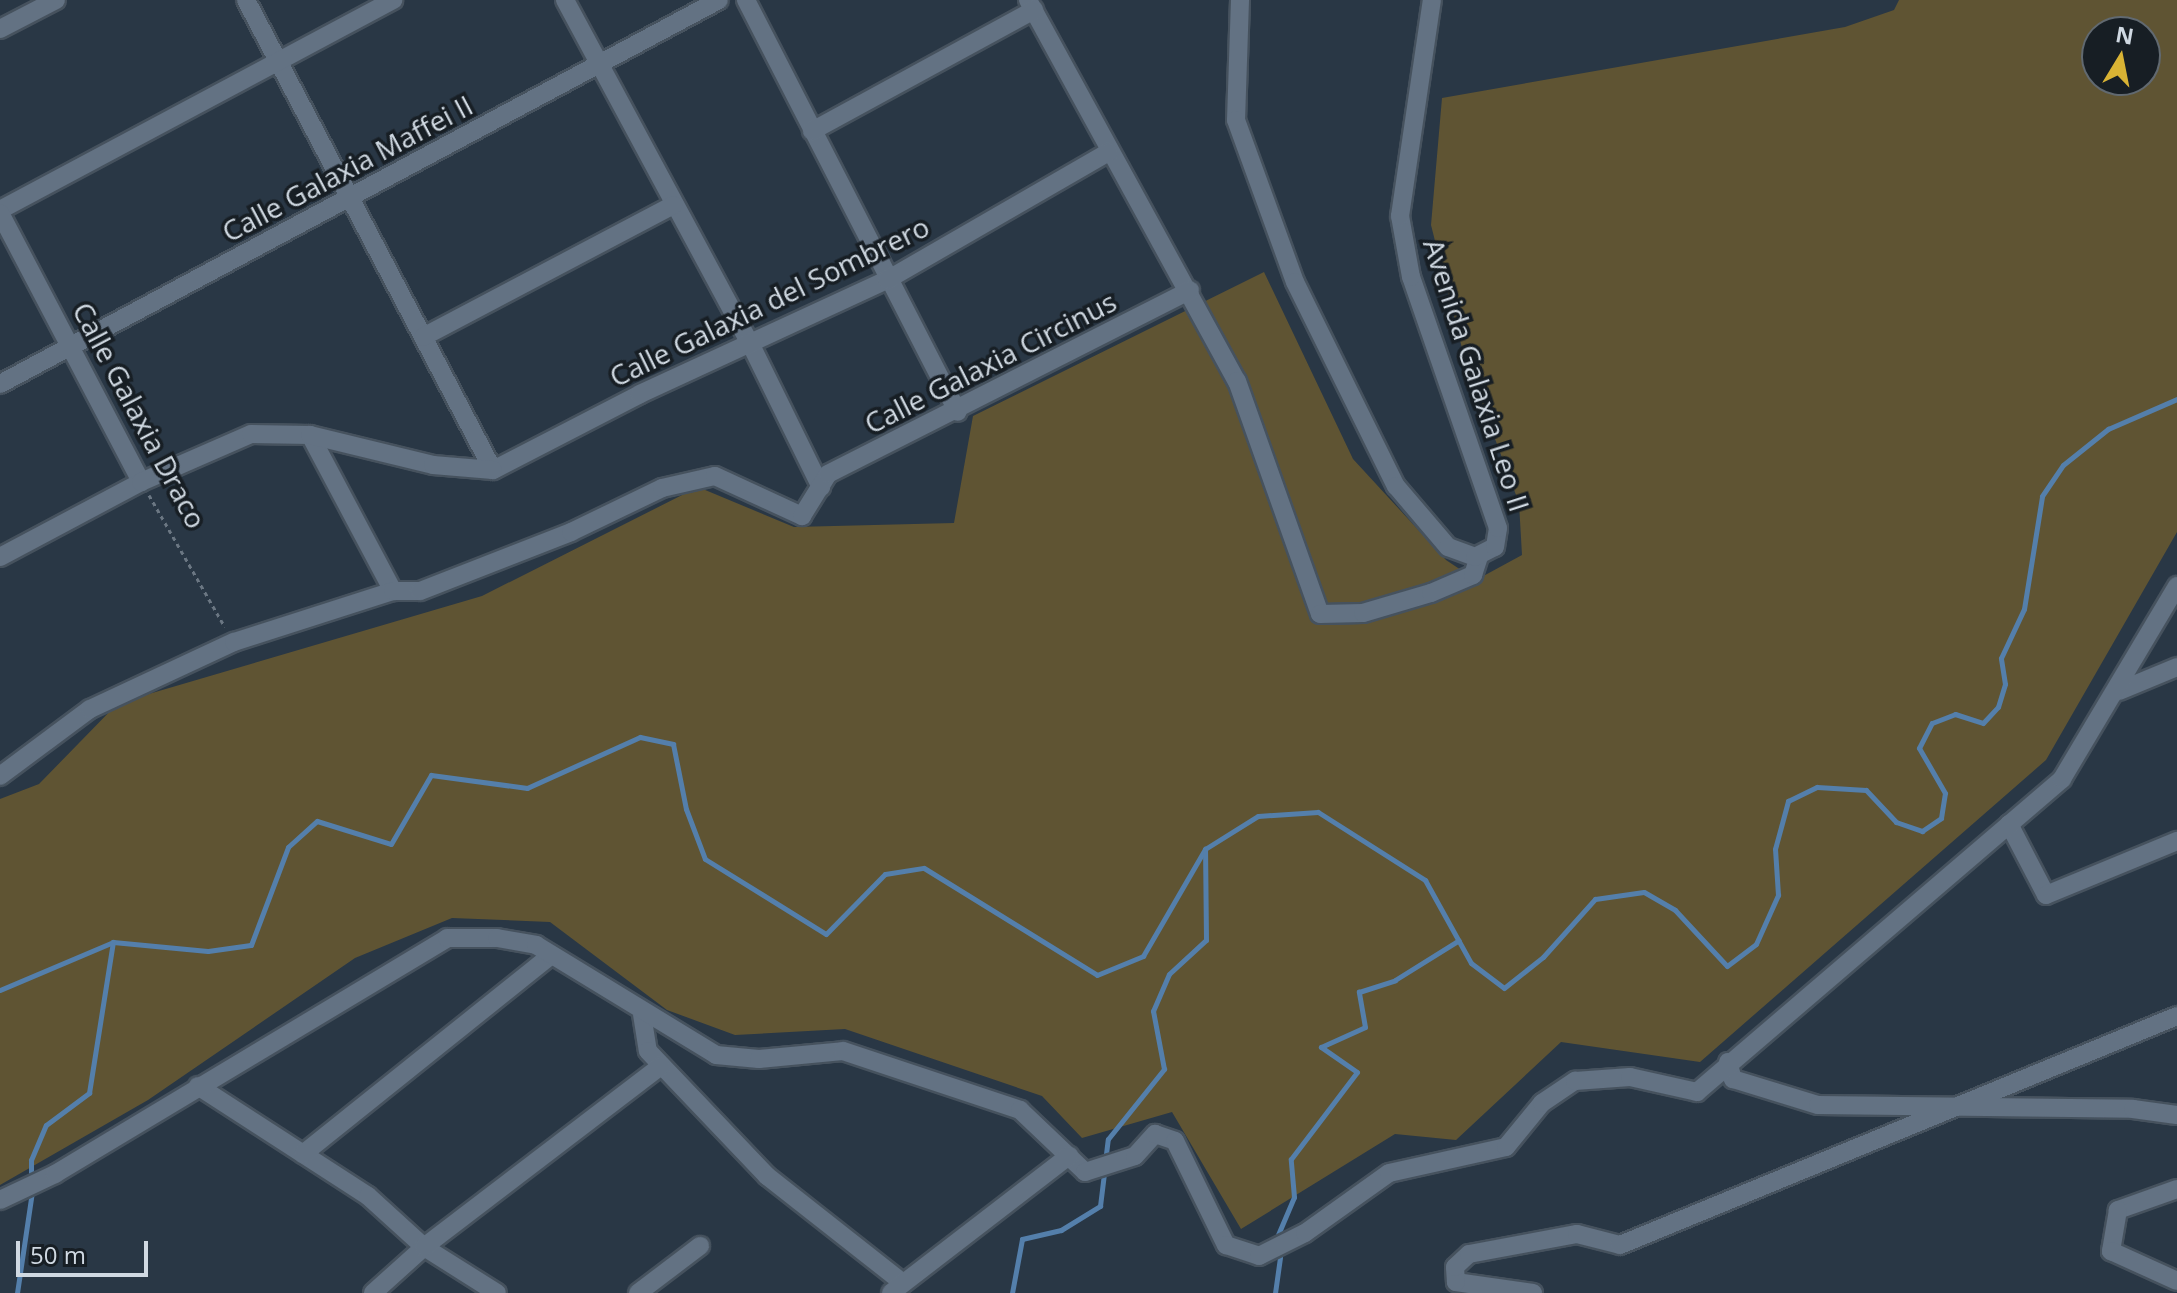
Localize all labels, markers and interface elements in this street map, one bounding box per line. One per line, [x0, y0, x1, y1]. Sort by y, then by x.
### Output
north arrow [2081, 16, 2161, 96]
text: N [2113, 18, 2136, 51]
street label: Calle Galaxia Maffei II [216, 88, 478, 248]
street label: Calle Galaxia del Sombrero [604, 209, 934, 393]
street label: Avenida Galaxia Leo II [1417, 234, 1537, 516]
street label: Calle Galaxia Circinus [859, 284, 1121, 440]
street label: Calle Galaxia Draco [66, 296, 214, 534]
scale bar [20, 1225, 152, 1275]
text: 50 m [30, 1238, 86, 1271]

